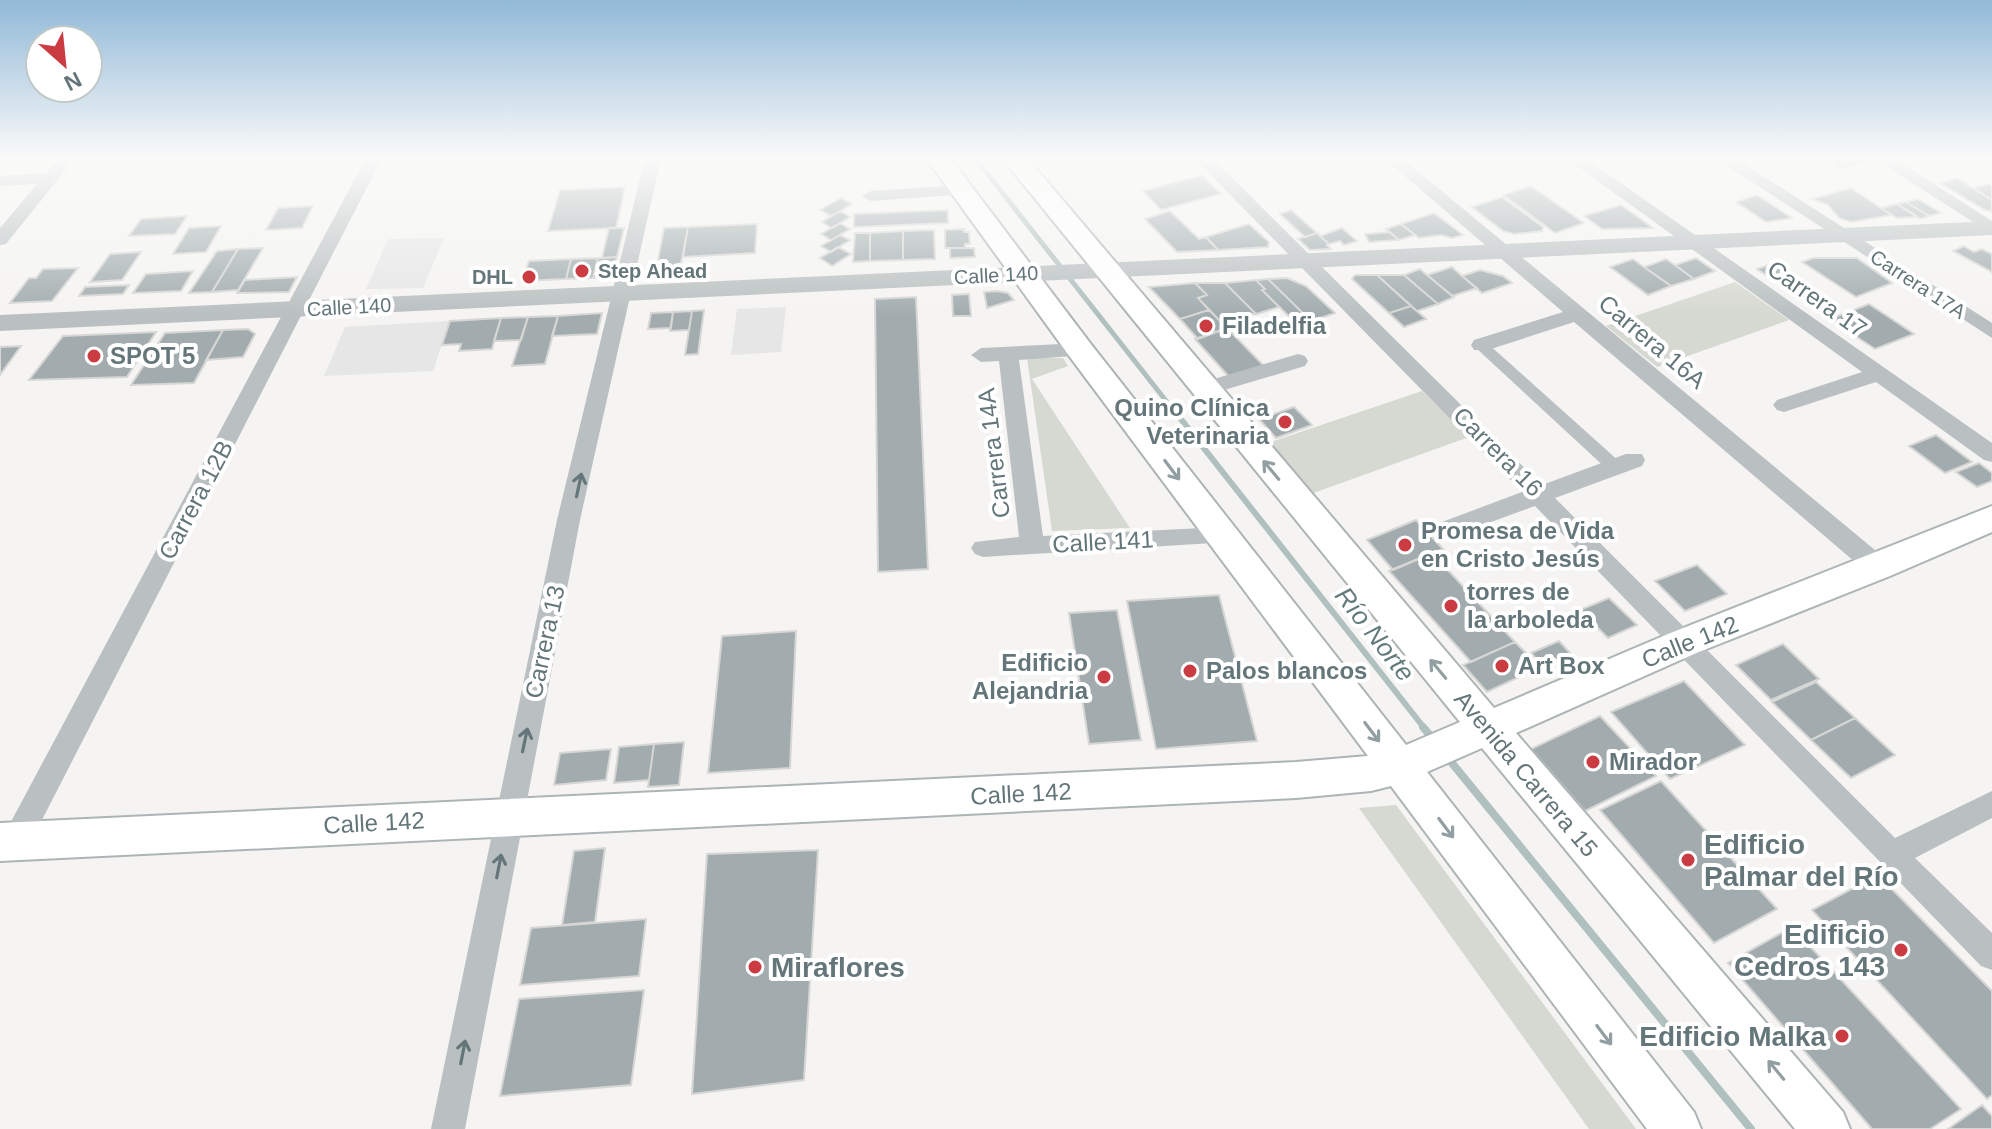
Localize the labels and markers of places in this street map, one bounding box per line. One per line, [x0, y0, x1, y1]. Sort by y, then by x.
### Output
place label: Step Ahead [598, 260, 707, 282]
marker: Step Ahead [573, 262, 591, 280]
place label: DHL [472, 266, 513, 288]
marker: DHL [520, 268, 538, 286]
place label: Filadelfia [1222, 312, 1327, 339]
marker: Filadelfia [1197, 317, 1215, 335]
place label: SPOT 5 [110, 342, 195, 369]
marker: SPOT 5 [85, 347, 103, 365]
place label: Quino Clínica Veterinaria [1114, 394, 1270, 449]
marker: Quino Clínica Veterinaria [1276, 413, 1294, 431]
place label: Promesa de Vida en Cristo Jesús [1421, 517, 1615, 572]
marker: Promesa de Vida en Cristo Jesús [1396, 536, 1414, 554]
place label: torres de la arboleda [1467, 578, 1594, 633]
marker: torres de la arboleda [1442, 597, 1460, 615]
place label: Edificio Alejandria [972, 649, 1089, 704]
place label: Art Box [1518, 652, 1605, 679]
place label: Palos blancos [1206, 657, 1367, 684]
marker: Art Box [1493, 657, 1511, 675]
marker: Palos blancos [1181, 662, 1199, 680]
marker: Edificio Alejandria [1095, 668, 1113, 686]
place label: Mirador [1609, 748, 1697, 775]
marker: Mirador [1584, 753, 1602, 771]
place label: Edificio Palmar del Río [1704, 829, 1899, 892]
marker: Edificio Palmar del Río [1679, 851, 1697, 869]
place label: Edificio Cedros 143 [1734, 919, 1885, 982]
marker: Edificio Cedros 143 [1892, 941, 1910, 959]
place label: Miraflores [771, 952, 905, 983]
marker: Miraflores [746, 958, 764, 976]
place label: Edificio Malka [1639, 1021, 1826, 1052]
marker: Edificio Malka [1833, 1027, 1851, 1045]

